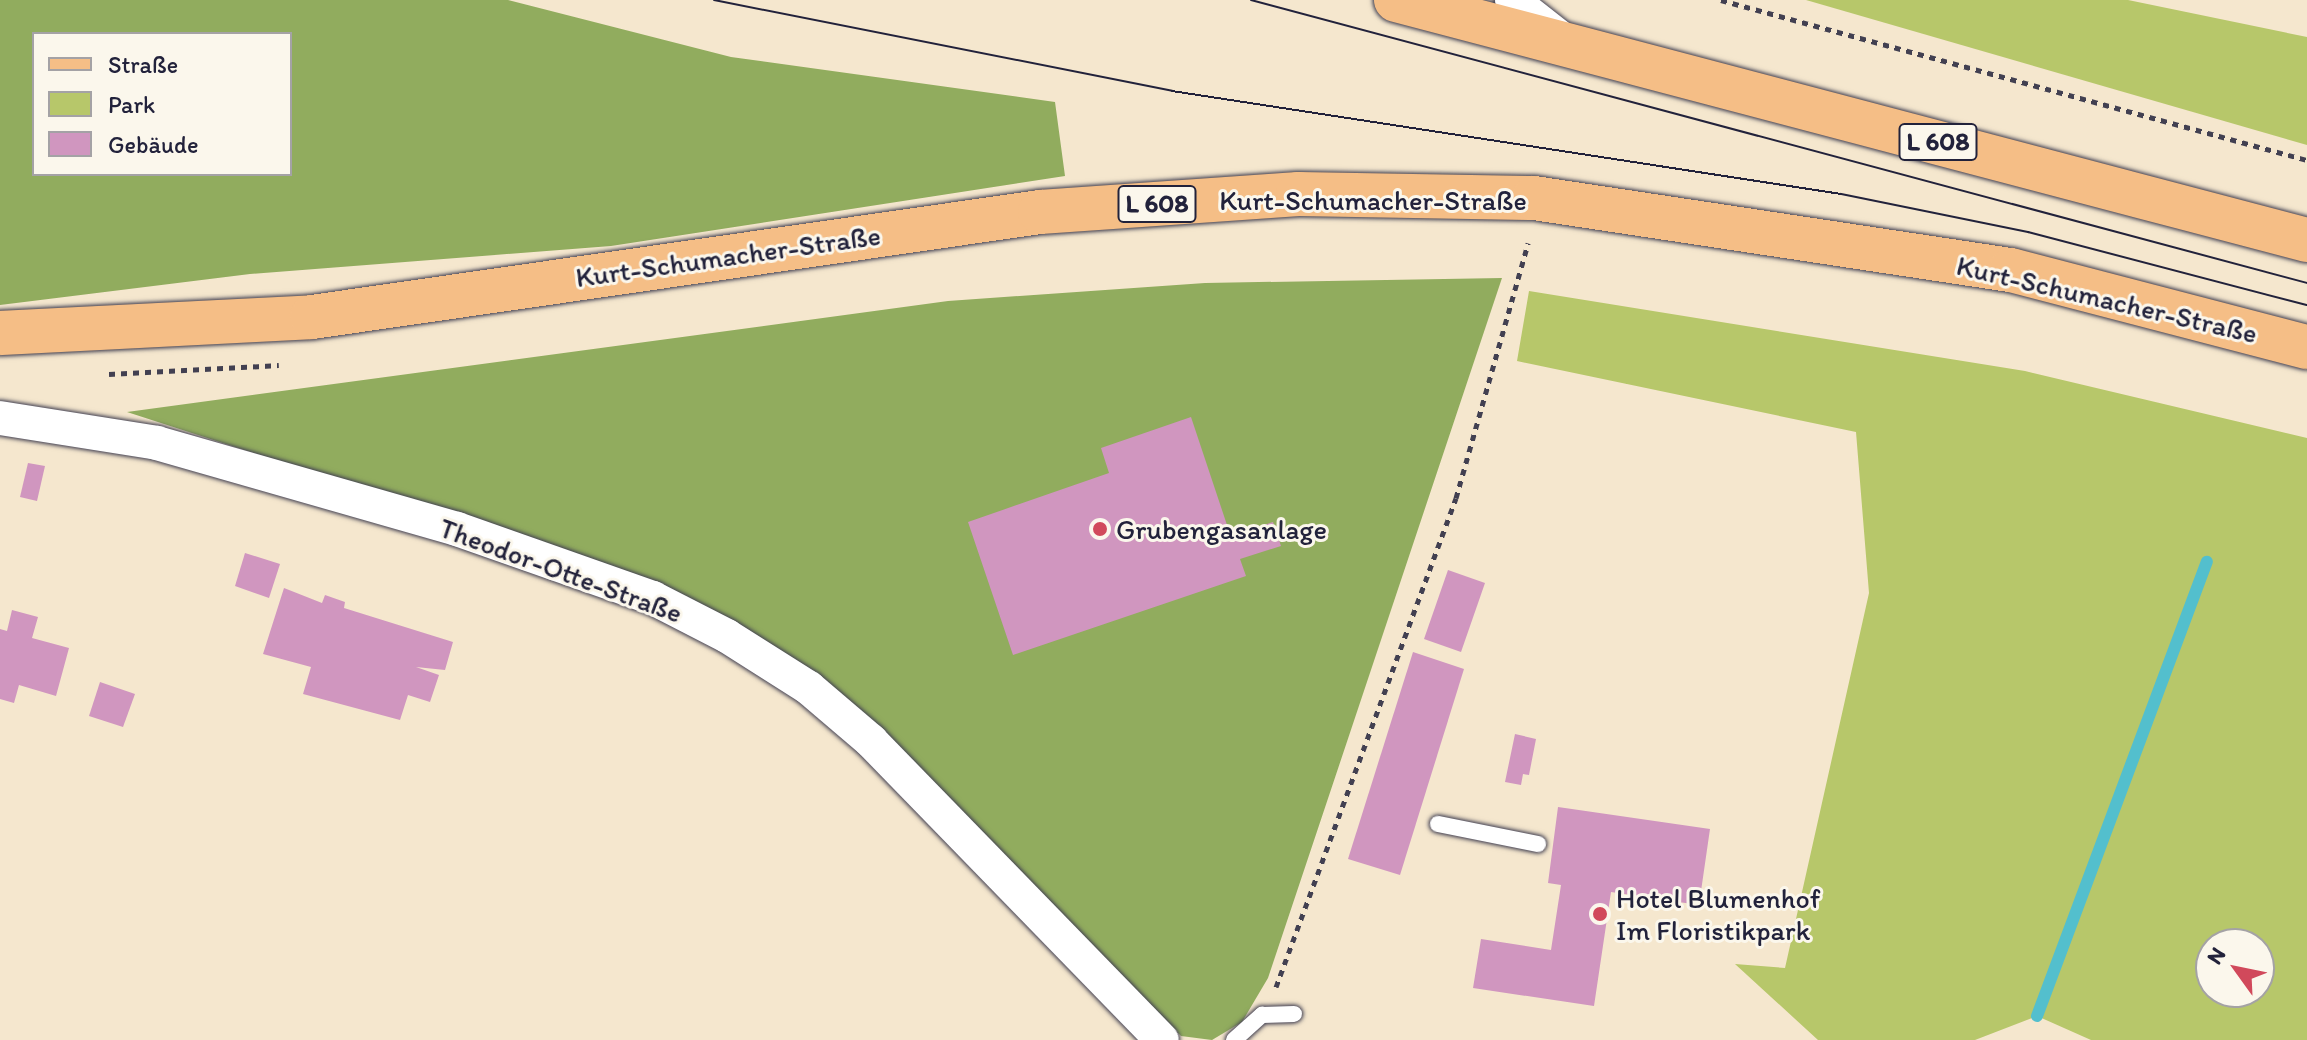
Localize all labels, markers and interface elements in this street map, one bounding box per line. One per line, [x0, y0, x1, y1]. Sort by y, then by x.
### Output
legend [32, 32, 292, 176]
text: Straße [108, 50, 178, 79]
text: Park [108, 90, 155, 119]
road number: L 608 [1898, 120, 1978, 164]
text: Gebäude [108, 130, 199, 159]
road number: L 608 [1117, 182, 1197, 226]
street label: Kurt-Schumacher-Straße [1219, 183, 1527, 217]
street label: Kurt-Schumacher-Straße [573, 218, 883, 294]
street label: Kurt-Schumacher-Straße [1953, 248, 2261, 350]
street label: Theodor-Otte-Straße [435, 510, 687, 630]
place label: Grubengasanlage [1116, 512, 1327, 546]
marker: Grubengasanlage [1091, 520, 1109, 538]
place label: Hotel Blumenhof Im Floristikpark [1616, 881, 1821, 947]
marker: Hotel Blumenhof Im Floristikpark [1591, 905, 1609, 923]
north arrow [2195, 928, 2275, 1008]
text: N [2201, 942, 2231, 969]

